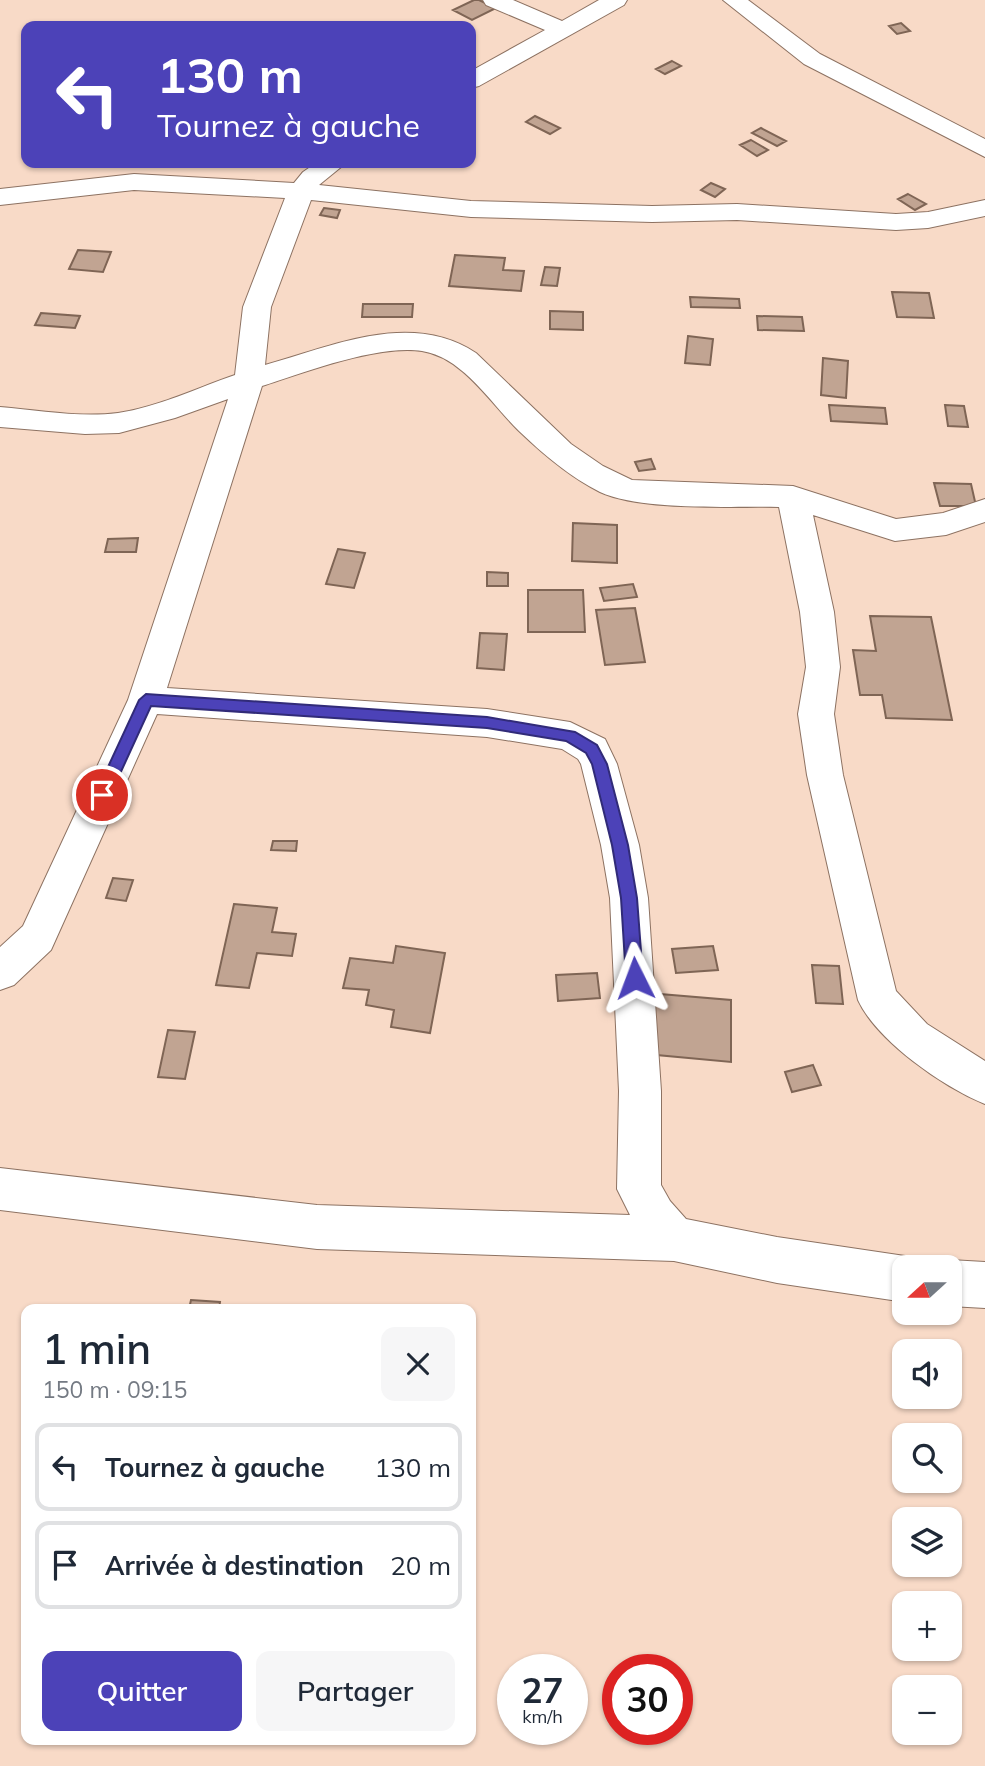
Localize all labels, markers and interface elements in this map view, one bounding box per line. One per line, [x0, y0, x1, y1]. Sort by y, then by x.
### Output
text: 130 m [157, 44, 303, 105]
icon: left [42, 49, 133, 140]
text: Tournez à gauche [157, 105, 420, 145]
pin [72, 765, 132, 825]
icon: arrive [83, 776, 121, 814]
position arrow [598, 941, 672, 1015]
north arrow [892, 1255, 962, 1325]
map controls [892, 1255, 962, 1745]
text: 1 min [42, 1322, 151, 1375]
button: close [381, 1327, 455, 1401]
button: sound [892, 1339, 962, 1409]
text: 150 m · 09:15 [42, 1375, 187, 1404]
button: search [892, 1423, 962, 1493]
icon: left [46, 1448, 84, 1486]
text: Tournez à gauche [105, 1451, 325, 1484]
text: 130 m [375, 1451, 451, 1484]
button: layers [892, 1507, 962, 1577]
icon: arrive [46, 1546, 84, 1584]
text: Arrivée à destination [105, 1549, 364, 1582]
text: 20 m [390, 1549, 451, 1582]
button: + [892, 1591, 962, 1661]
button: Quitter [42, 1651, 242, 1731]
button: Partager [256, 1651, 455, 1731]
speed limit sign: 30 [602, 1654, 693, 1745]
text: 27 [521, 1668, 564, 1712]
button: − [892, 1675, 962, 1745]
text: km/h [522, 1705, 563, 1728]

